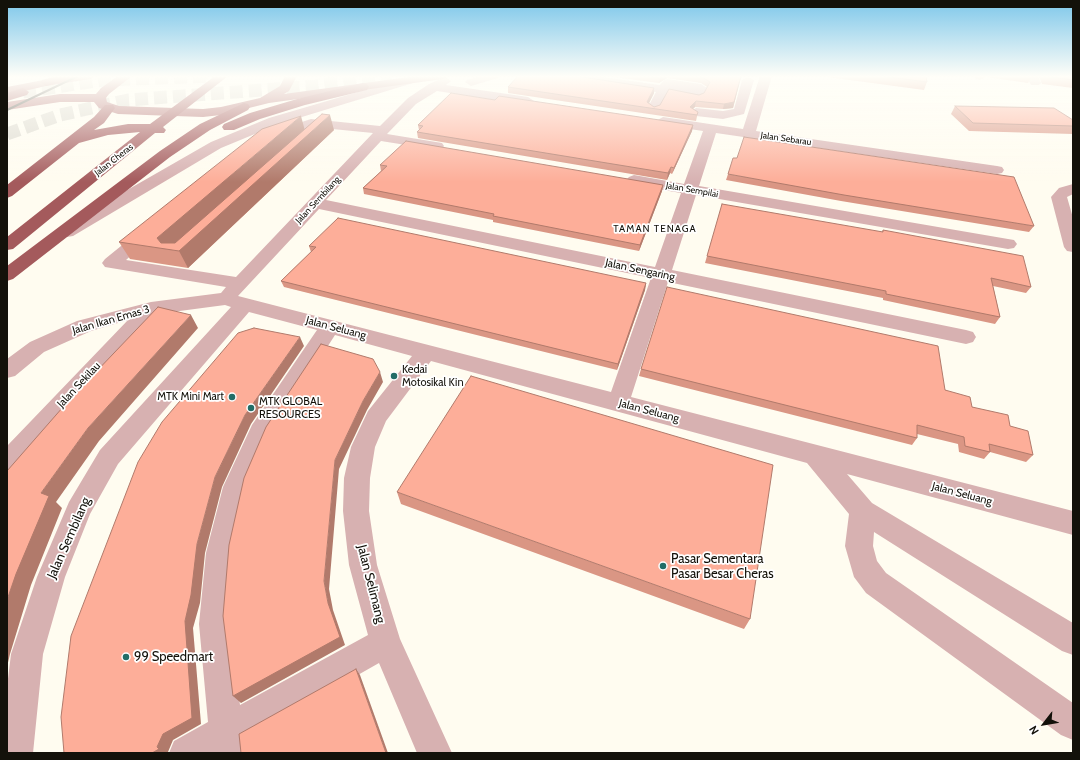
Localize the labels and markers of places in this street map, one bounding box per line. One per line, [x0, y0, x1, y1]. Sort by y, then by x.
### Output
place label: Kedai Motosikal Kin [402, 363, 464, 389]
marker: Kedai Motosikal Kin [389, 371, 399, 381]
place label: MTK Mini Mart [157, 390, 224, 404]
marker: MTK Mini Mart [227, 392, 237, 402]
place label: MTK GLOBAL RESOURCES [259, 395, 322, 421]
marker: MTK GLOBAL RESOURCES [246, 403, 256, 413]
place label: Pasar Sementara Pasar Besar Cheras [671, 551, 774, 582]
marker: Pasar Sementara Pasar Besar Cheras [658, 561, 668, 571]
place label: 99 Speedmart [134, 649, 213, 665]
marker: 99 Speedmart [121, 652, 131, 662]

